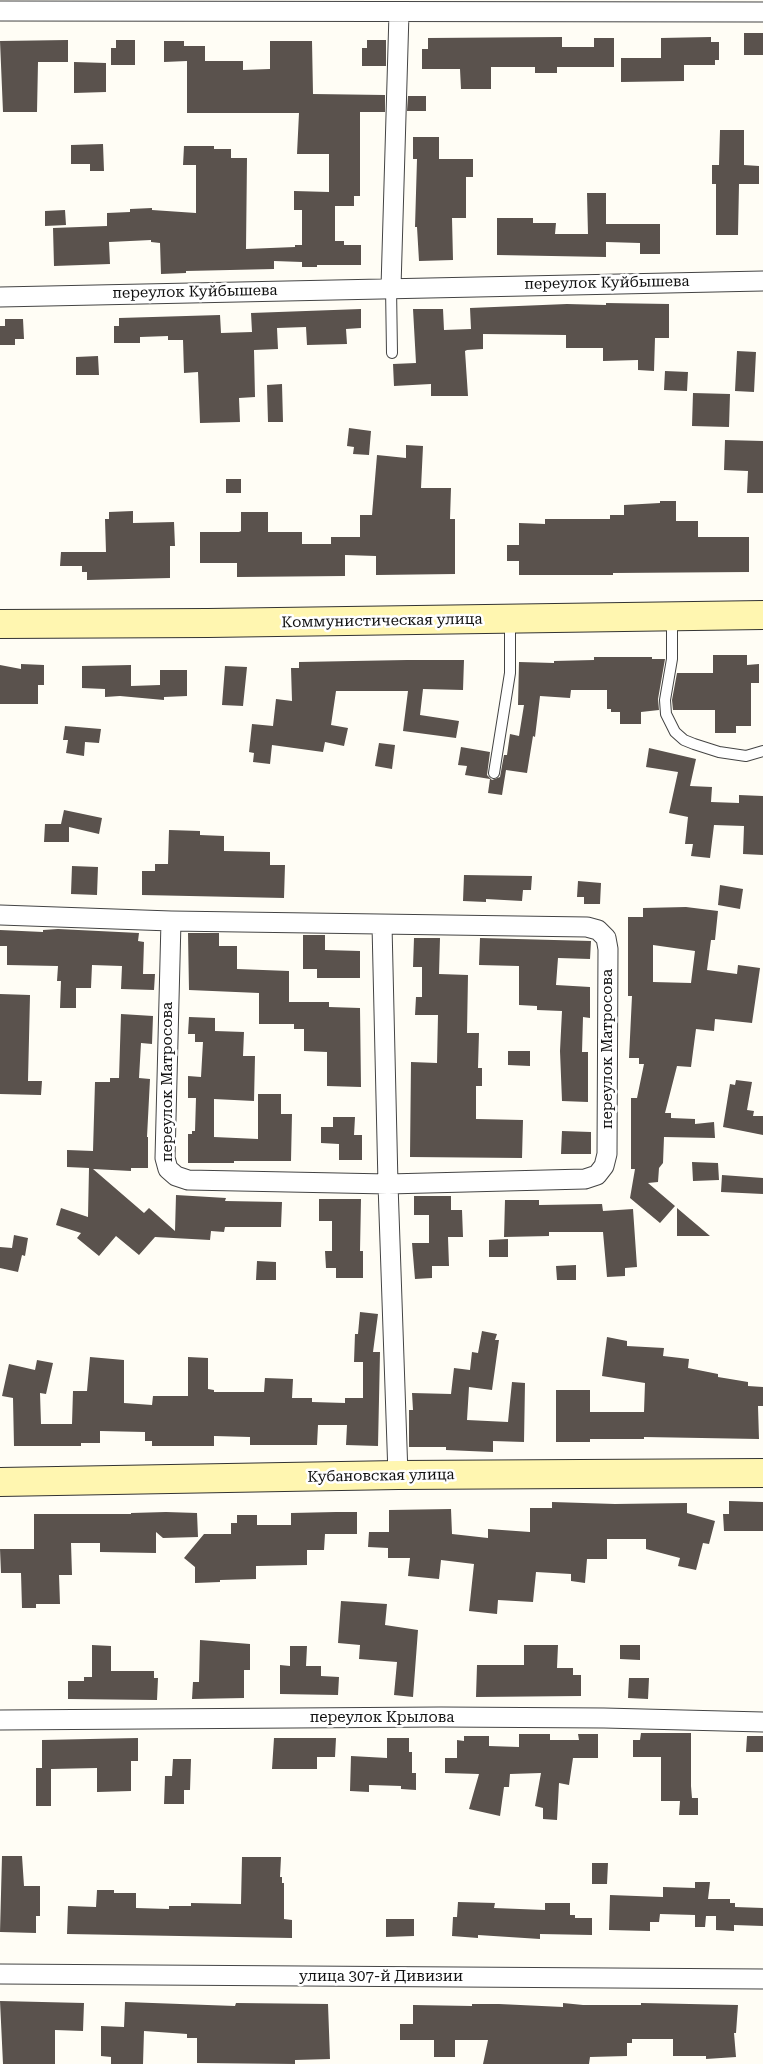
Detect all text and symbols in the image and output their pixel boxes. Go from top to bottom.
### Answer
street label: переулок Куйбышева [524,273,690,293]
street label: переулок Куйбышева [112,282,278,302]
street label: Коммунистическая улица [281,610,483,632]
street label: переулок Матросова [599,969,617,1129]
street label: переулок Матросова [159,1002,177,1162]
street label: Кубановская улица [307,1466,455,1486]
street label: переулок Крылова [310,1709,454,1727]
street label: улица 307-й Дивизии [299,1968,463,1986]

